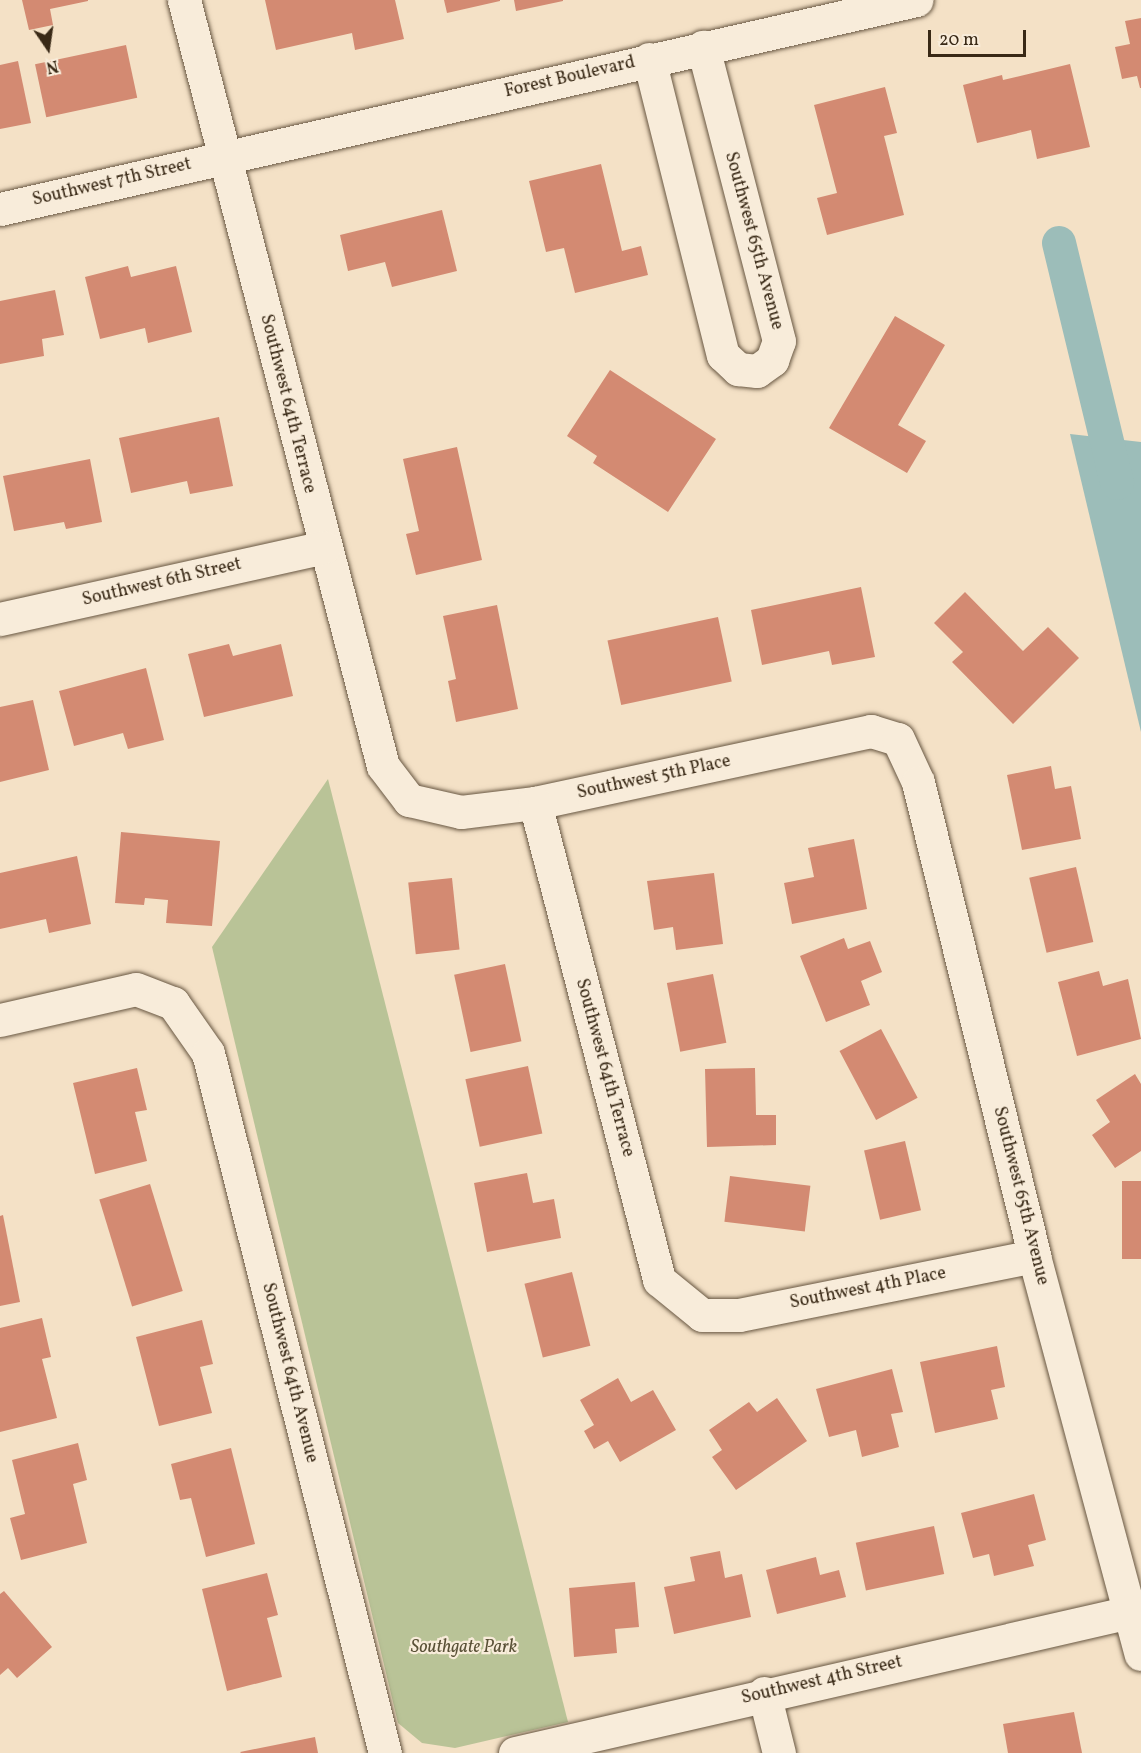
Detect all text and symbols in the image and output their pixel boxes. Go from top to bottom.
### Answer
north arrow [18,18,78,78]
scale bar [931,18,1028,56]
text: 20 m [939,28,979,53]
street label: Forest Boulevard [503,52,637,104]
text: N [44,54,60,78]
street label: Southwest 65th Avenue [719,150,787,332]
street label: Southwest 7th Street [30,154,194,212]
street label: Southwest 64th Terrace [254,312,320,496]
street label: Southwest 6th Street [80,554,244,612]
street label: Southwest 5th Place [575,751,733,805]
street label: Southwest 64th Terrace [570,976,638,1160]
street label: Southwest 65th Avenue [987,1105,1053,1287]
street label: Southwest 4th Place [788,1263,948,1315]
street label: Southwest 64th Avenue [256,1281,322,1465]
park label: Southgate Park [411,1637,517,1659]
street label: Southwest 4th Street [739,1652,905,1710]

